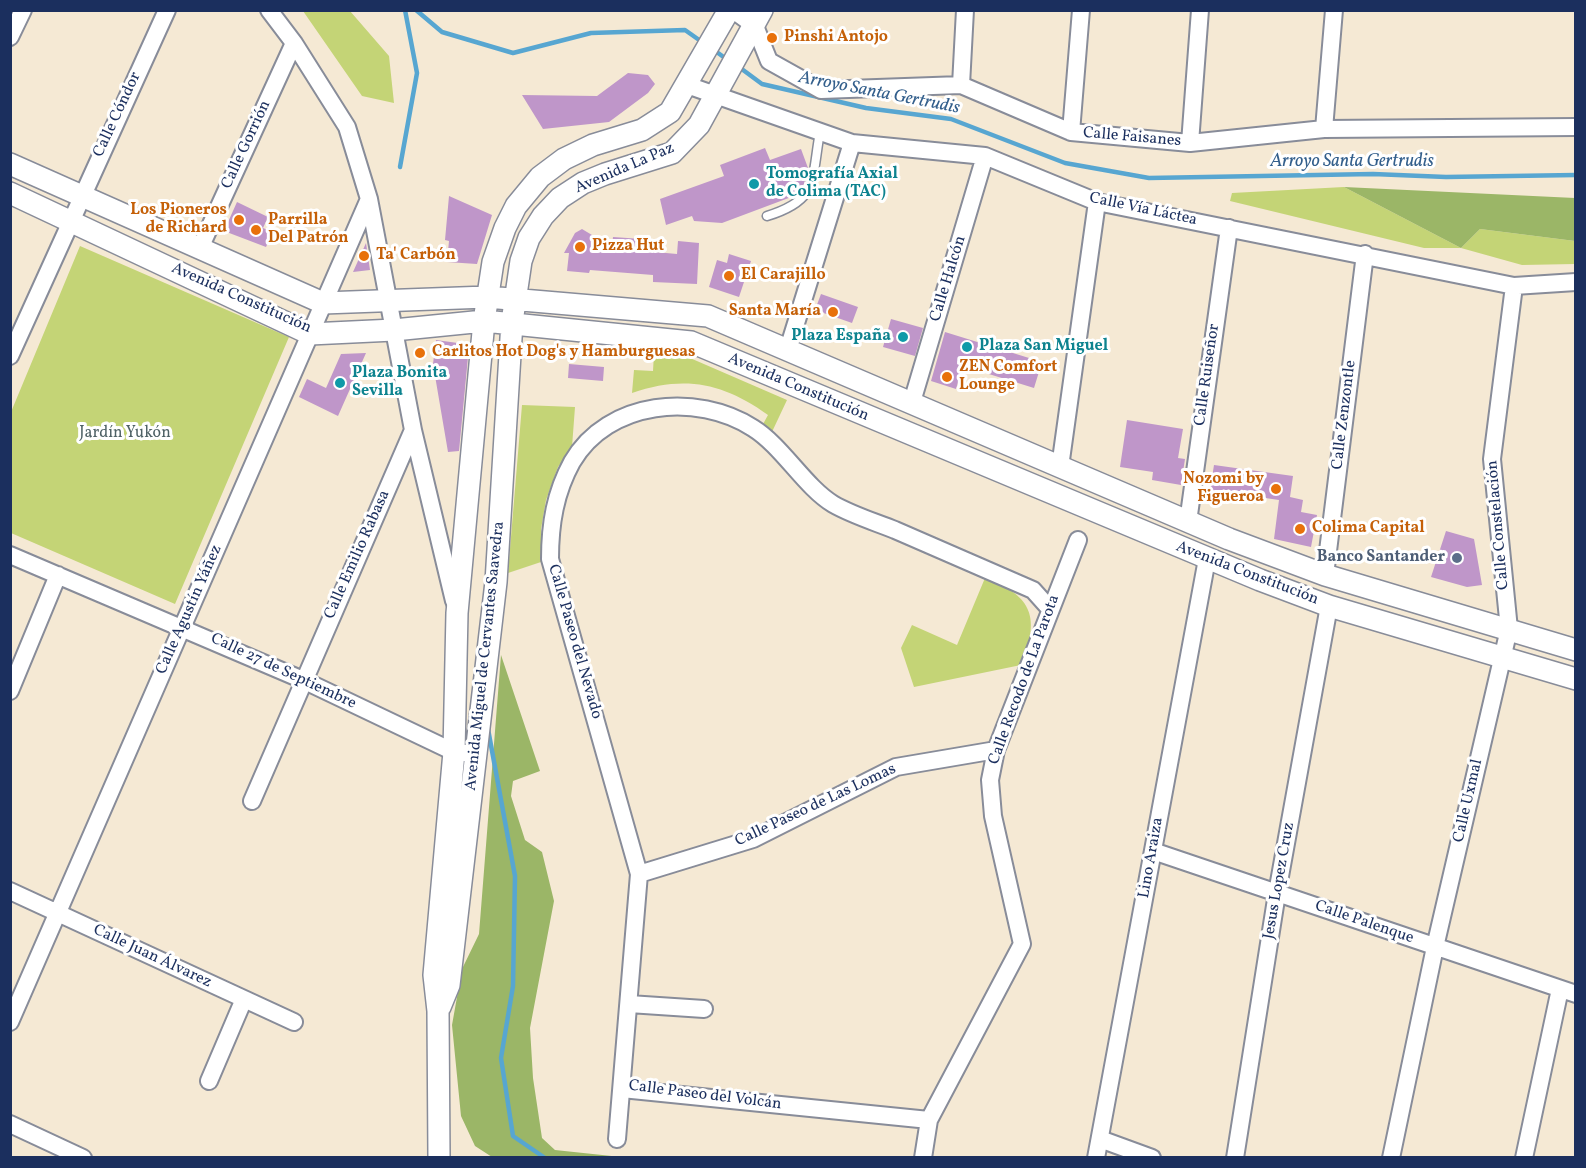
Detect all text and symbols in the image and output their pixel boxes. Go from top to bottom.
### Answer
place label: Pinshi Antojo [784,28,888,48]
marker: Pinshi Antojo [765,31,779,45]
water label: Arroyo Santa Gertrudis [797,68,961,120]
street label: Calle Cóndor [90,69,146,161]
street label: Calle Gorrión [218,98,276,192]
street label: Calle Faisanes [1082,124,1182,152]
street label: Avenida La Paz [572,139,678,199]
water label: Arroyo Santa Gertrudis [1270,152,1434,174]
place label: Tomografía Axial de Colima (TAC) [766,165,898,203]
marker: Tomografía Axial de Colima (TAC) [747,177,761,191]
street label: Calle Vía Láctea [1087,189,1199,231]
place label: Los Pioneros de Richard [130,201,227,239]
place label: Parrilla Del Patrón [268,211,349,249]
marker: Los Pioneros de Richard [232,213,246,227]
marker: Parrilla Del Patrón [249,223,263,237]
street label: Calle Halcón [927,234,971,324]
place label: Pizza Hut [592,237,664,257]
marker: Pizza Hut [573,240,587,254]
place label: Ta' Carbón [376,246,456,266]
marker: Ta' Carbón [357,249,371,263]
street label: Avenida Constitución [168,259,314,339]
place label: El Carajillo [741,266,826,286]
marker: El Carajillo [722,269,736,283]
place label: Santa María [729,302,821,322]
marker: Santa María [826,305,840,319]
street label: Calle Ruiseñor [1191,323,1225,427]
place label: Plaza España [791,327,891,347]
marker: Plaza España [896,330,910,344]
place label: Plaza San Miguel [979,337,1108,357]
marker: Plaza San Miguel [960,340,974,354]
place label: Carlitos Hot Dog's y Hamburguesas [432,343,695,363]
marker: Carlitos Hot Dog's y Hamburguesas [413,346,427,360]
street label: Avenida Constitución [725,350,871,426]
place label: ZEN Comfort Lounge [959,358,1057,396]
street label: Calle Zenzontle [1329,359,1361,471]
place label: Plaza Bonita Sevilla [352,364,447,402]
marker: ZEN Comfort Lounge [940,370,954,384]
marker: Plaza Bonita Sevilla [333,376,347,390]
park label: Jardín Yukón [79,424,171,444]
street label: Calle Constelación [1484,459,1514,591]
place label: Nozomi by Figueroa [1183,470,1264,508]
marker: Nozomi by Figueroa [1269,482,1283,496]
street label: Calle Emilio Rabasa [321,488,395,622]
place label: Colima Capital [1312,519,1425,539]
street label: Avenida Miguel de Cervantes Saavedra [462,520,510,792]
marker: Colima Capital [1293,522,1307,536]
street label: Avenida Constitución [1173,538,1321,610]
street label: Calle Agustín Yáñez [153,542,227,678]
place label: Banco Santander [1317,548,1445,568]
marker: Banco Santander [1450,551,1464,565]
street label: Calle Paseo del Nevado [543,562,605,722]
street label: Calle Recodo de La Parota [985,592,1065,768]
street label: Calle 27 de Septiembre [207,630,359,714]
street label: Calle Uxmal [1450,758,1488,844]
street label: Calle Paseo de Las Lomas [732,760,900,852]
street label: Lino Araiza [1135,816,1169,900]
street label: Jesus Lopez Cruz [1260,821,1300,941]
street label: Calle Palenque [1312,897,1416,949]
street label: Calle Juan Álvarez [90,921,214,993]
street label: Calle Paseo del Volcán [627,1077,783,1115]

